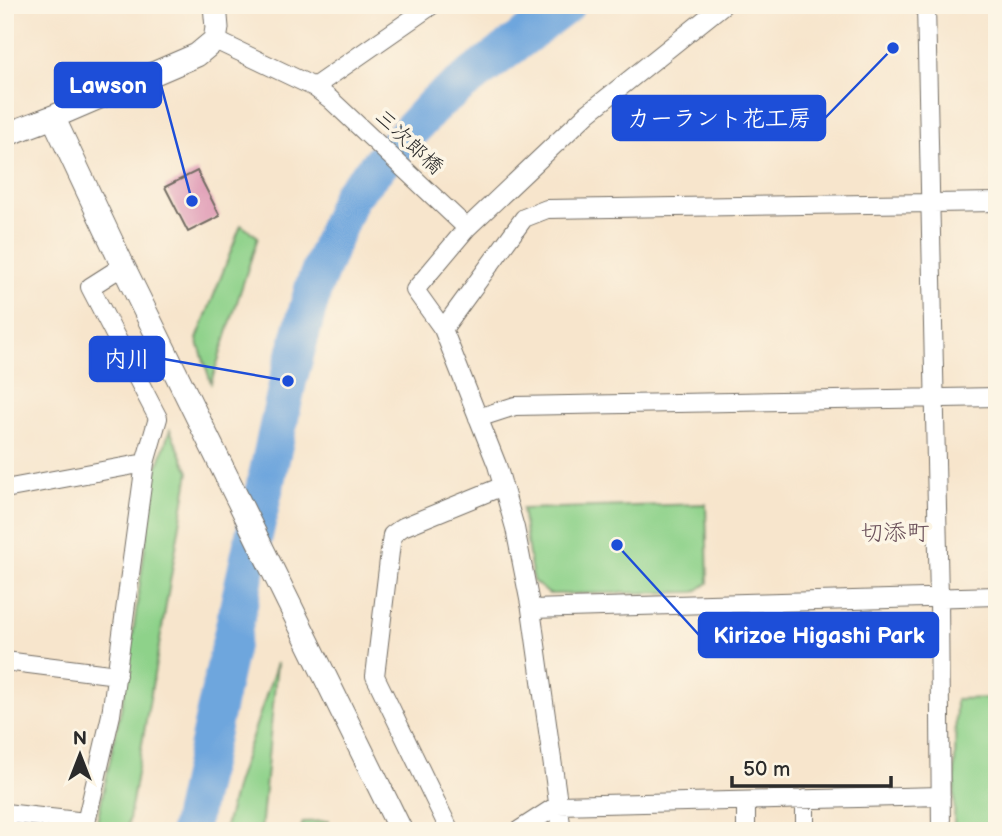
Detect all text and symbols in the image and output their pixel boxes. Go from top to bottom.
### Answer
callout: Lawson [55,63,161,107]
text: Lawson [69,72,147,100]
callout: カーラント花工房 [613,96,825,140]
street label: 三次郎橋 [370,104,448,180]
text: カーラント花工房 [627,105,811,133]
callout: 内川 [90,337,164,381]
text: 内川 [104,346,150,374]
district label: 切添町 [861,519,930,547]
callout: Kirizoe Higashi Park [699,613,938,657]
text: Kirizoe Higashi Park [713,622,925,650]
north arrow [46,720,116,790]
text: N [73,728,87,751]
scale bar [732,745,892,789]
text: 50 m [743,757,790,782]

